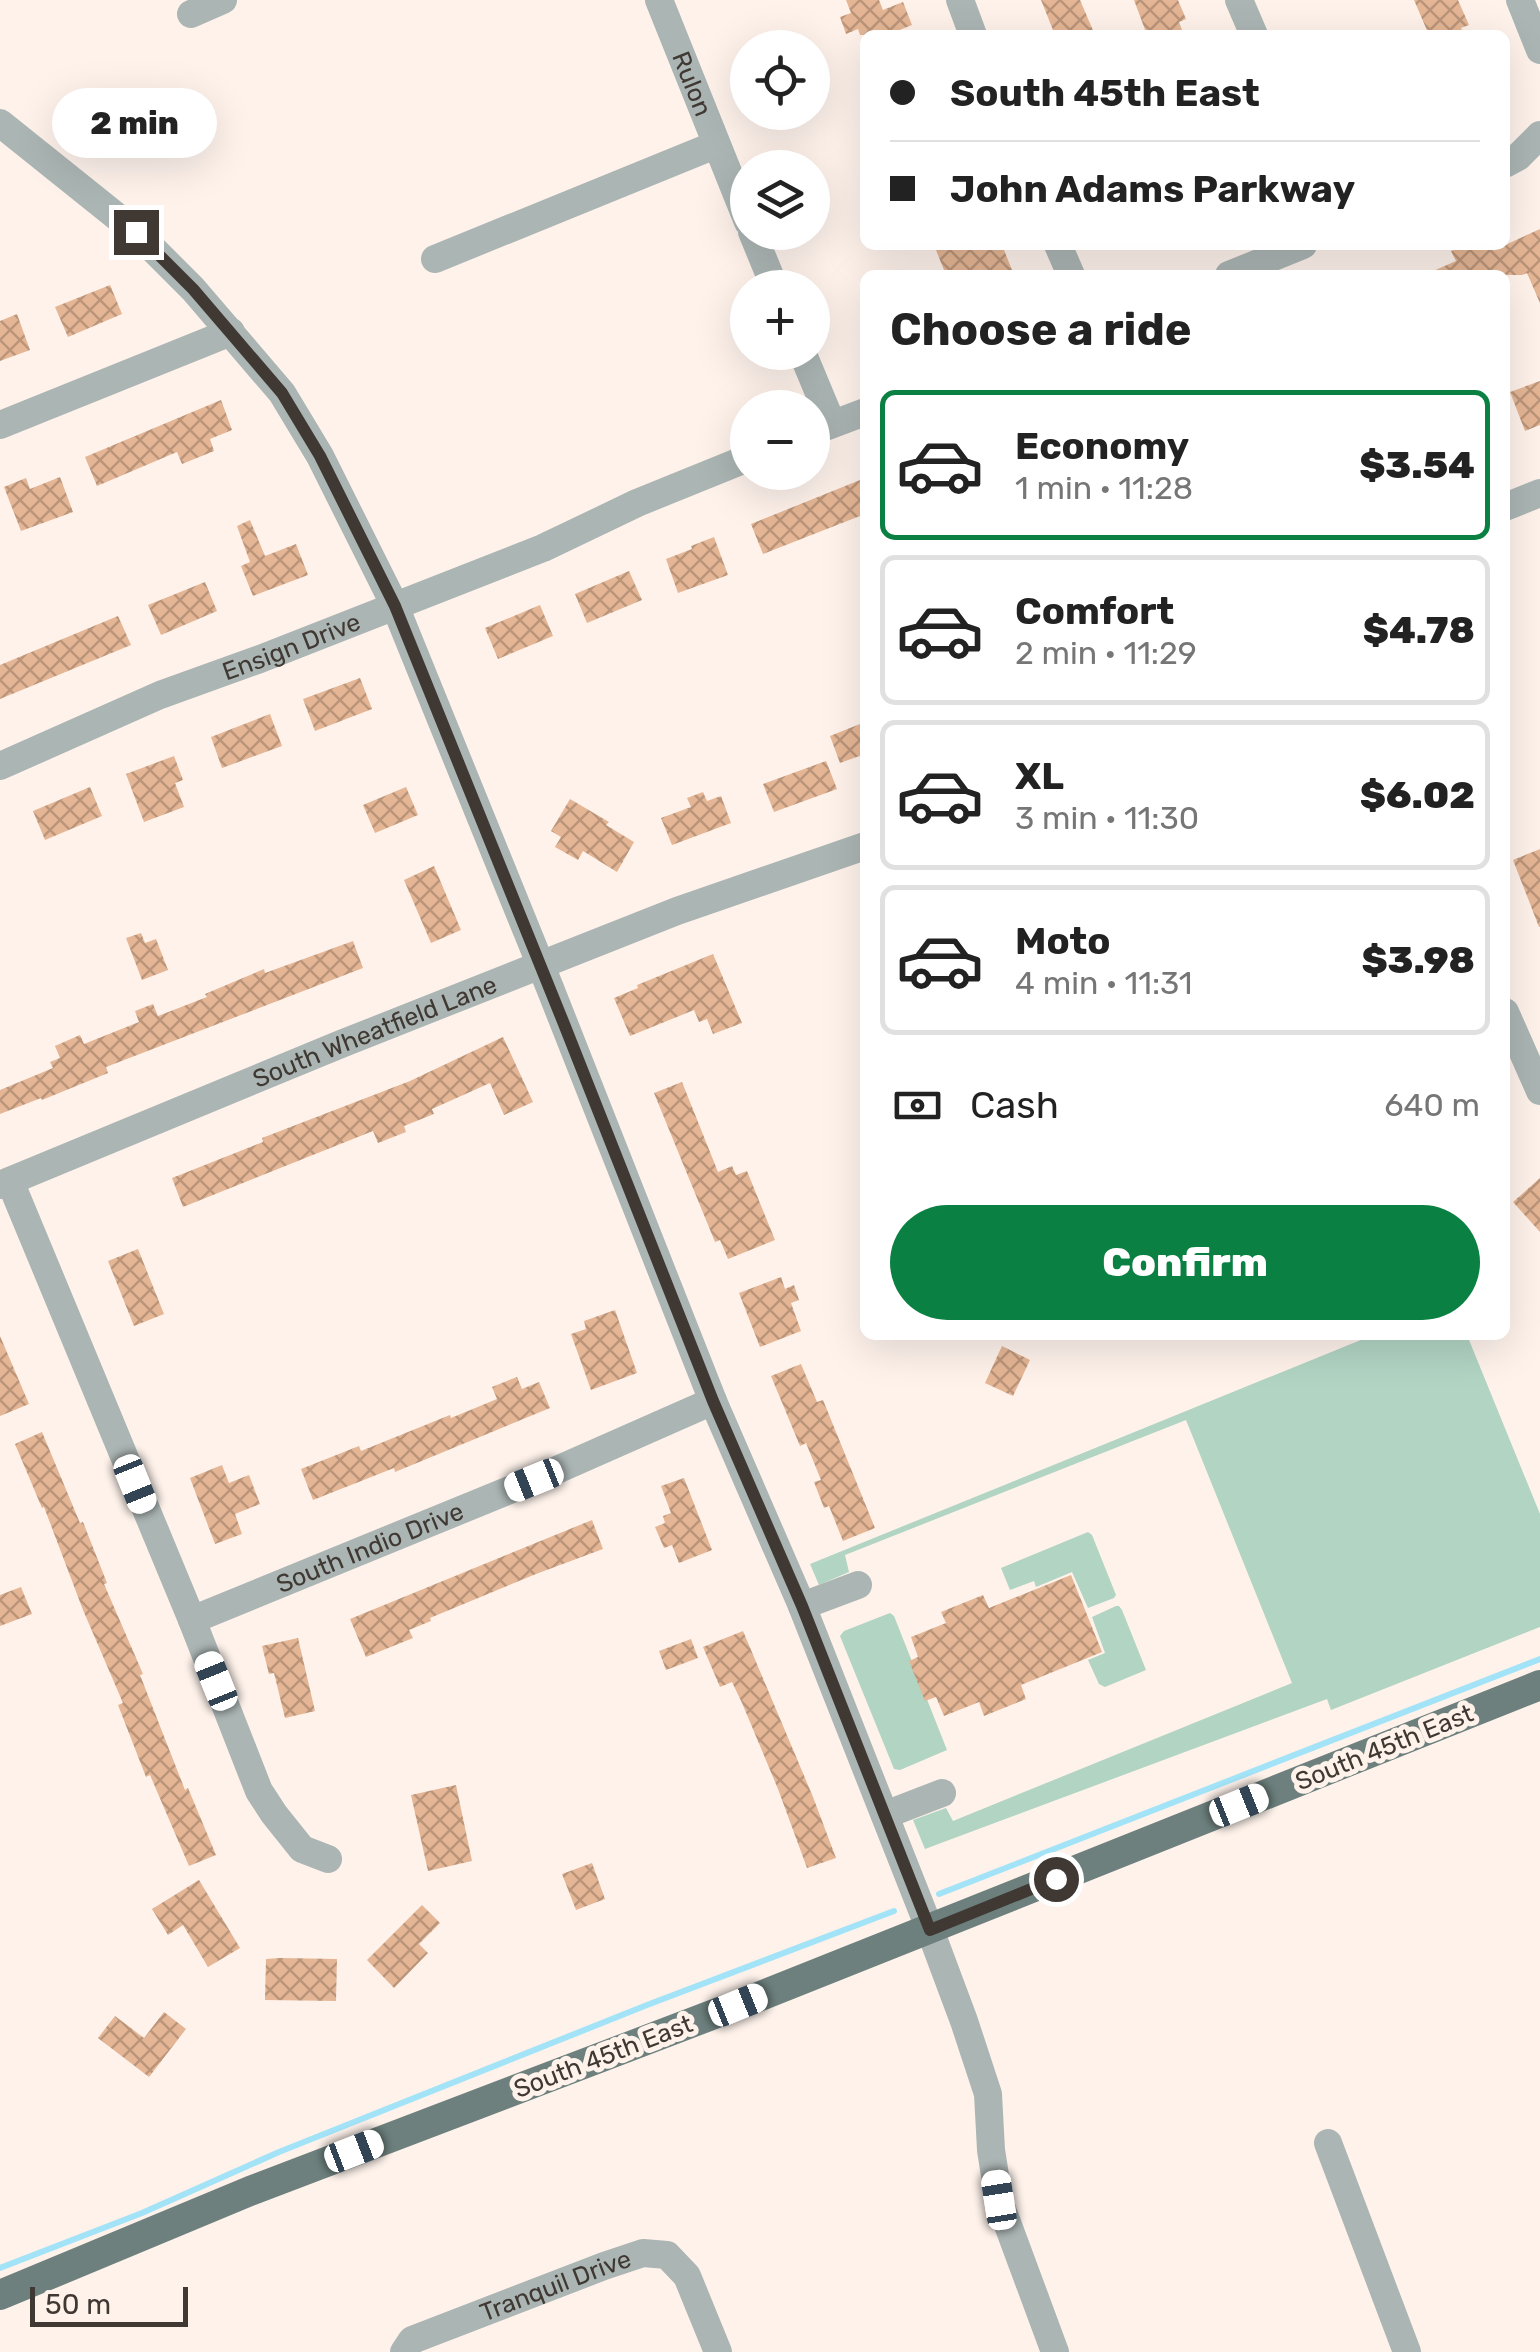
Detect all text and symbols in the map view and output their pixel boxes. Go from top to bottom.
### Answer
map controls [730,30,830,490]
button: locate [730,30,830,130]
street label: Rulon [666,47,718,120]
text: South 45th East [950,70,1260,116]
callout: 2 min [54,87,218,157]
text: 2 min [90,104,179,142]
button: layers [730,150,830,250]
text: John Adams Parkway [950,166,1355,212]
route end [114,210,159,255]
button: + [730,270,830,370]
text: Choose a ride [890,303,1192,356]
button: − [730,390,830,490]
icon: car [895,420,985,510]
text: Economy [1015,423,1189,469]
text: $3.54 [1359,442,1475,488]
text: 1 min · 11:28 [1015,469,1193,507]
icon: car [895,585,985,675]
text: Comfort [1015,588,1174,634]
street label: Ensign Drive [218,607,365,686]
text: $4.78 [1363,607,1475,653]
text: 2 min · 11:29 [1015,634,1197,672]
icon: car [895,750,985,840]
text: XL [1015,753,1064,799]
text: $6.02 [1360,772,1475,818]
text: 3 min · 11:30 [1015,799,1199,837]
icon: car [895,915,985,1005]
text: Moto [1015,918,1111,964]
text: $3.98 [1361,937,1475,983]
text: 4 min · 11:31 [1015,964,1192,1002]
street label: South Wheatfield Lane [249,970,501,1094]
icon: cash [890,1078,945,1133]
text: Cash [970,1082,1059,1128]
text: 640 m [1384,1086,1480,1124]
button: Confirm [890,1205,1480,1320]
car [110,1451,160,1517]
car [501,1455,567,1505]
street label: South Indio Drive [272,1496,468,1599]
car [191,1648,241,1714]
street label: South 45th East [1291,1699,1477,1796]
car [1206,1780,1272,1830]
route start [1034,1857,1079,1902]
car [705,1980,771,2030]
street label: South 45th East [510,2009,697,2104]
car [321,2126,387,2176]
car [979,2168,1019,2232]
street label: Tranquil Drive [476,2244,635,2327]
scale bar [30,2282,188,2326]
text: 50 m [45,2288,111,2321]

